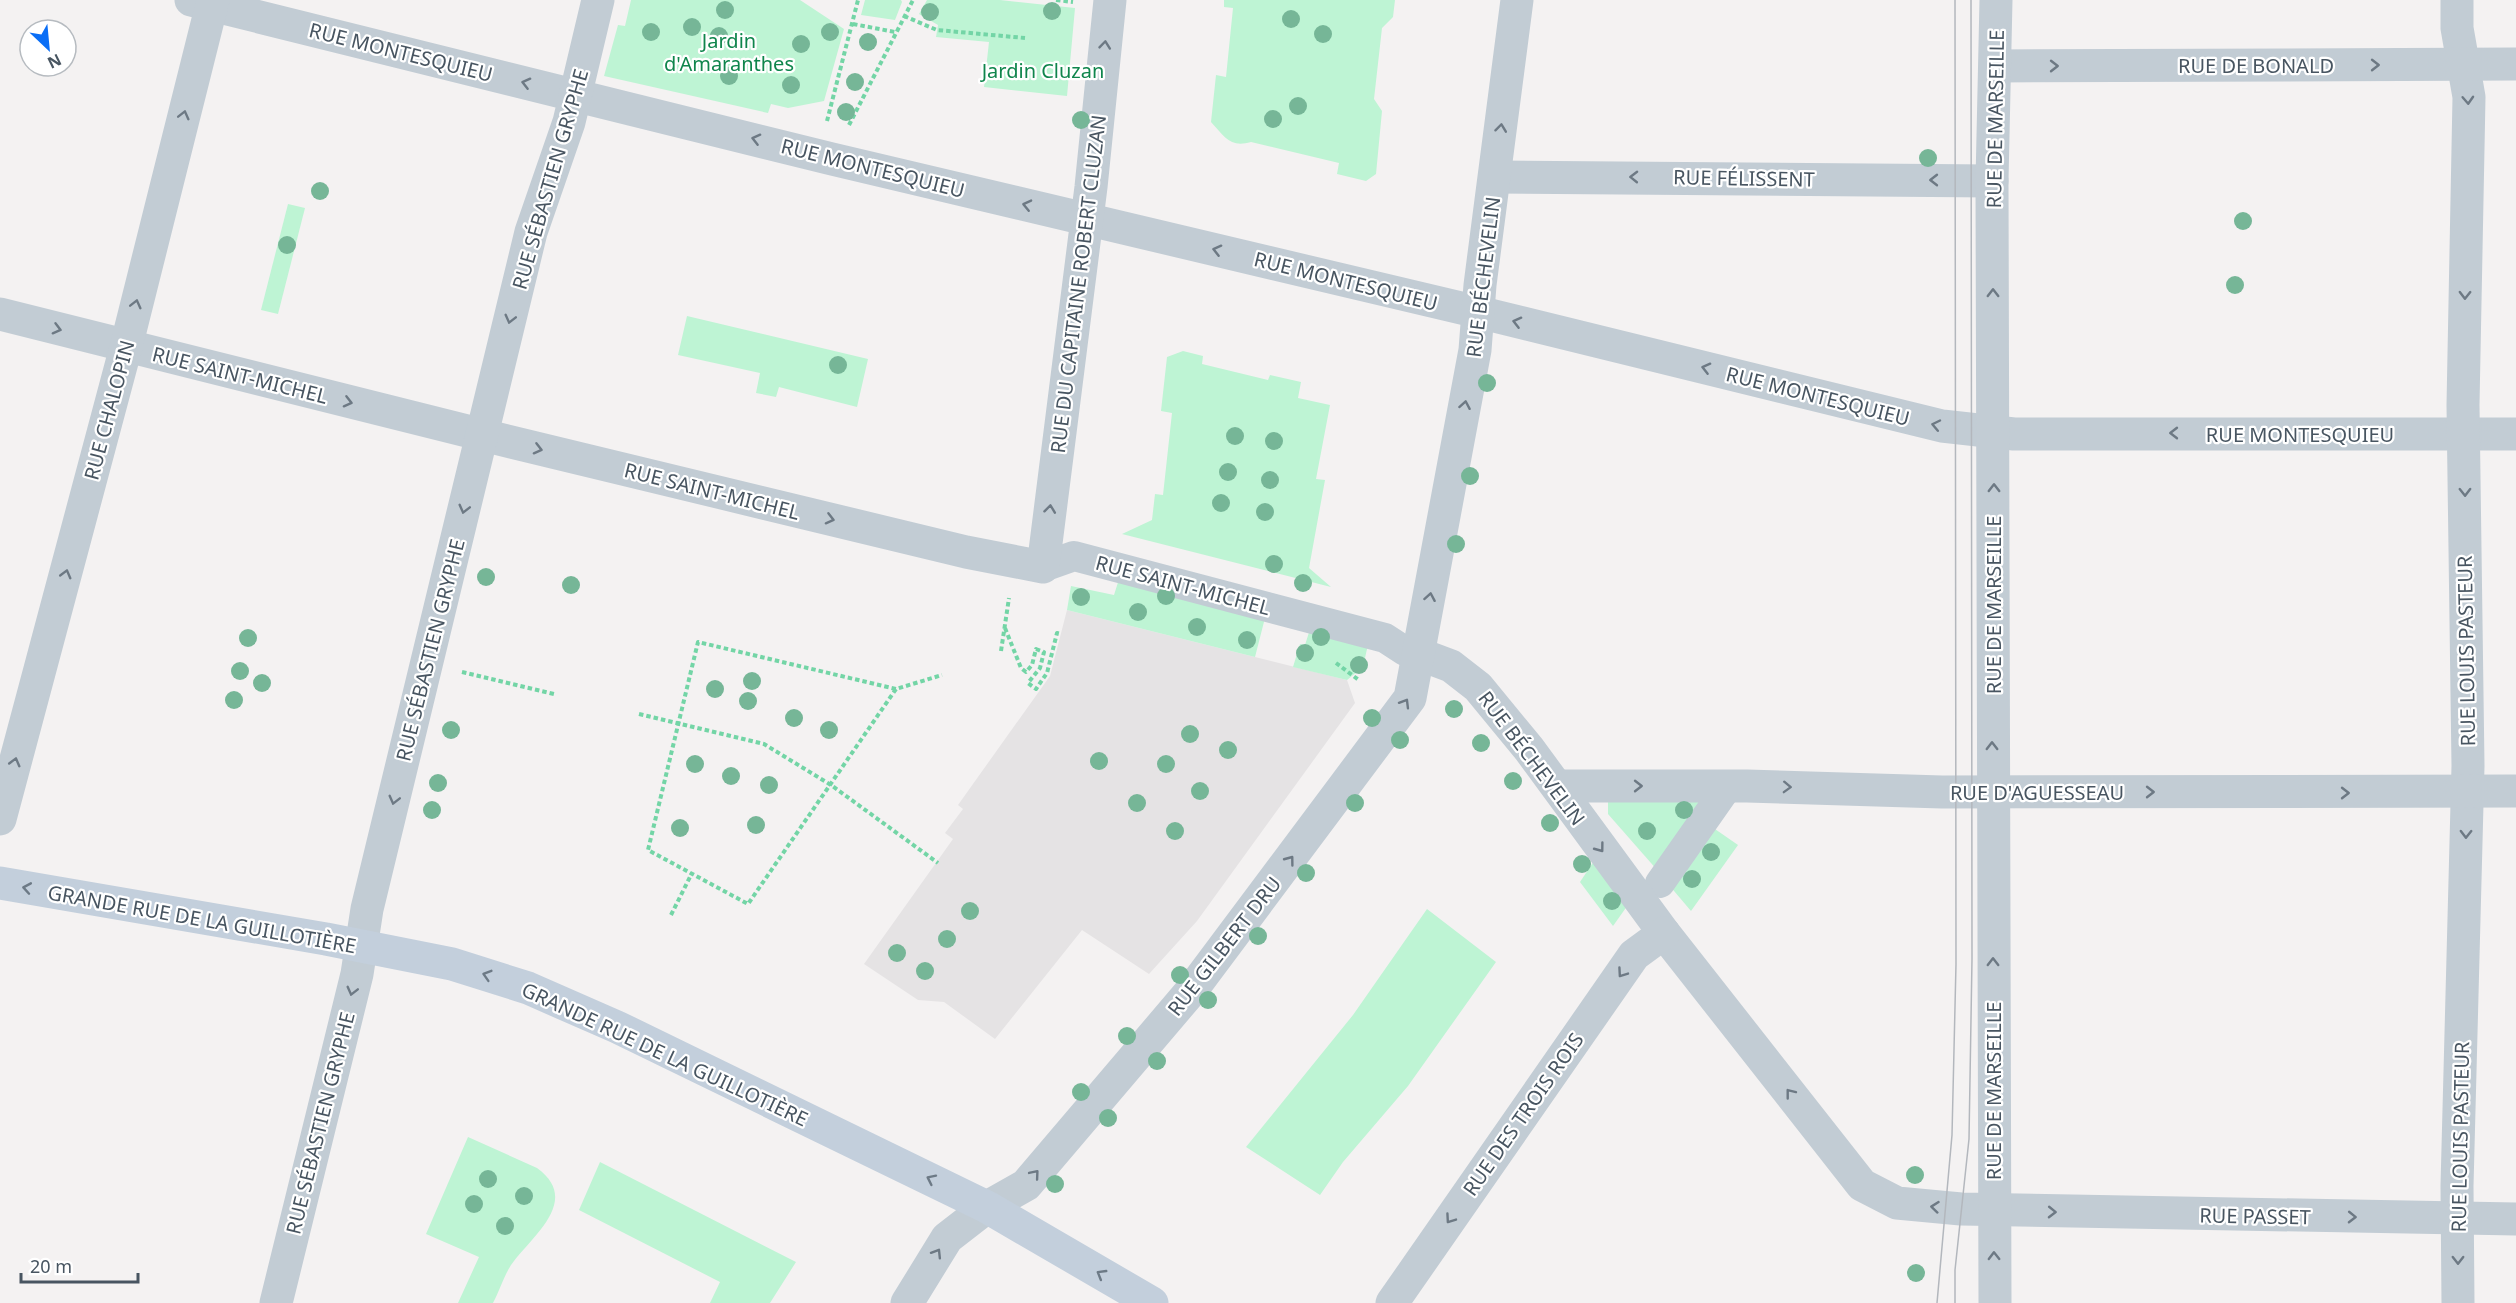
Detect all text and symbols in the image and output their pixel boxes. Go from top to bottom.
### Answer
street label: RUE MONTESQUIEU [306,16,496,88]
north arrow [18,18,78,78]
park label: Jardin d'Amaranthes [664,27,794,77]
street label: RUE DE MARSEILLE [1980,29,2010,209]
one-way arrow [1098,40,1111,49]
text: N [44,49,65,74]
street label: RUE DE BONALD [2178,52,2334,79]
park label: Jardin Cluzan [980,57,1104,84]
one-way arrow [2371,59,2380,71]
one-way arrow [2050,60,2059,72]
street label: RUE SÉBASTIEN GRYPHE [506,66,594,292]
one-way arrow [521,77,531,90]
one-way arrow [2461,95,2474,104]
one-way arrow [176,110,189,120]
street label: RUE DU CAPITAINE ROBERT CLUZAN [1044,113,1112,455]
one-way arrow [1494,124,1507,133]
street label: RUE MONTESQUIEU [778,132,968,204]
one-way arrow [751,134,761,147]
street label: RUE FÉLISSENT [1673,163,1815,193]
one-way arrow [1629,171,1638,184]
one-way arrow [1929,174,1938,186]
street label: RUE BÉCHEVELIN [1460,195,1506,359]
one-way arrow [1022,199,1032,212]
one-way arrow [1212,244,1222,257]
street label: RUE MONTESQUIEU [1251,245,1441,317]
one-way arrow [1987,289,1999,298]
one-way arrow [2459,290,2471,299]
one-way arrow [129,299,142,309]
one-way arrow [504,314,517,324]
one-way arrow [1512,316,1522,329]
one-way arrow [51,322,61,334]
street label: RUE CHALOPIN [77,337,141,483]
street label: RUE SAINT-MICHEL [149,340,331,410]
street label: RUE MONTESQUIEU [1723,360,1913,432]
one-way arrow [1701,363,1711,376]
one-way arrow [342,394,352,407]
one-way arrow [1458,400,1471,410]
one-way arrow [1932,419,1942,432]
street label: RUE MONTESQUIEU [2206,421,2394,448]
one-way arrow [2170,427,2179,439]
one-way arrow [533,442,543,455]
street label: RUE SAINT-MICHEL [621,456,803,526]
one-way arrow [1988,484,2000,493]
one-way arrow [2458,488,2471,497]
one-way arrow [458,503,471,513]
one-way arrow [1044,505,1056,514]
one-way arrow [825,512,835,525]
street label: RUE DE MARSEILLE [1980,516,2007,694]
street label: RUE SÉBASTIEN GRYPHE [389,536,471,764]
street label: RUE SAINT-MICHEL [1093,549,1273,621]
street label: RUE LOUIS PASTEUR [2451,555,2481,747]
one-way arrow [58,569,71,579]
one-way arrow [1423,592,1435,601]
street label: RUE BÉCHEVELIN [1473,685,1591,831]
one-way arrow [1398,699,1410,709]
one-way arrow [1986,742,1998,751]
one-way arrow [8,757,20,768]
street label: RUE D'AGUESSEAU [1950,779,2124,806]
one-way arrow [1633,780,1642,792]
one-way arrow [1782,781,1791,794]
one-way arrow [2145,786,2154,798]
one-way arrow [2340,787,2349,799]
one-way arrow [388,795,401,805]
one-way arrow [2460,830,2473,839]
one-way arrow [1592,841,1603,852]
one-way arrow [1283,855,1294,866]
street label: RUE GILBERT DRU [1161,871,1287,1021]
street label: GRANDE RUE DE LA GUILLOTIÈRE [46,879,358,959]
one-way arrow [23,882,32,894]
one-way arrow [1987,958,1999,967]
one-way arrow [1618,966,1629,977]
one-way arrow [482,970,493,983]
street label: GRANDE RUE DE LA GUILLOTIÈRE [518,976,812,1132]
one-way arrow [347,986,360,996]
street label: RUE DE MARSEILLE [1980,1002,2007,1180]
street label: RUE SÉBASTIEN GRYPHE [279,1009,361,1237]
street label: RUE DES TROIS ROIS [1457,1027,1589,1201]
street label: RUE LOUIS PASTEUR [2445,1041,2475,1233]
one-way arrow [1786,1088,1797,1099]
one-way arrow [1028,1170,1039,1181]
one-way arrow [926,1175,937,1187]
one-way arrow [1931,1201,1940,1214]
street label: RUE PASSET [2199,1202,2311,1230]
one-way arrow [2047,1206,2056,1218]
one-way arrow [2347,1211,2356,1223]
one-way arrow [1446,1212,1457,1223]
scale bar [21,1246,138,1284]
one-way arrow [930,1249,942,1259]
one-way arrow [1988,1252,2001,1261]
text: 20 m [30,1254,72,1278]
one-way arrow [2452,1256,2464,1265]
one-way arrow [1097,1270,1107,1282]

